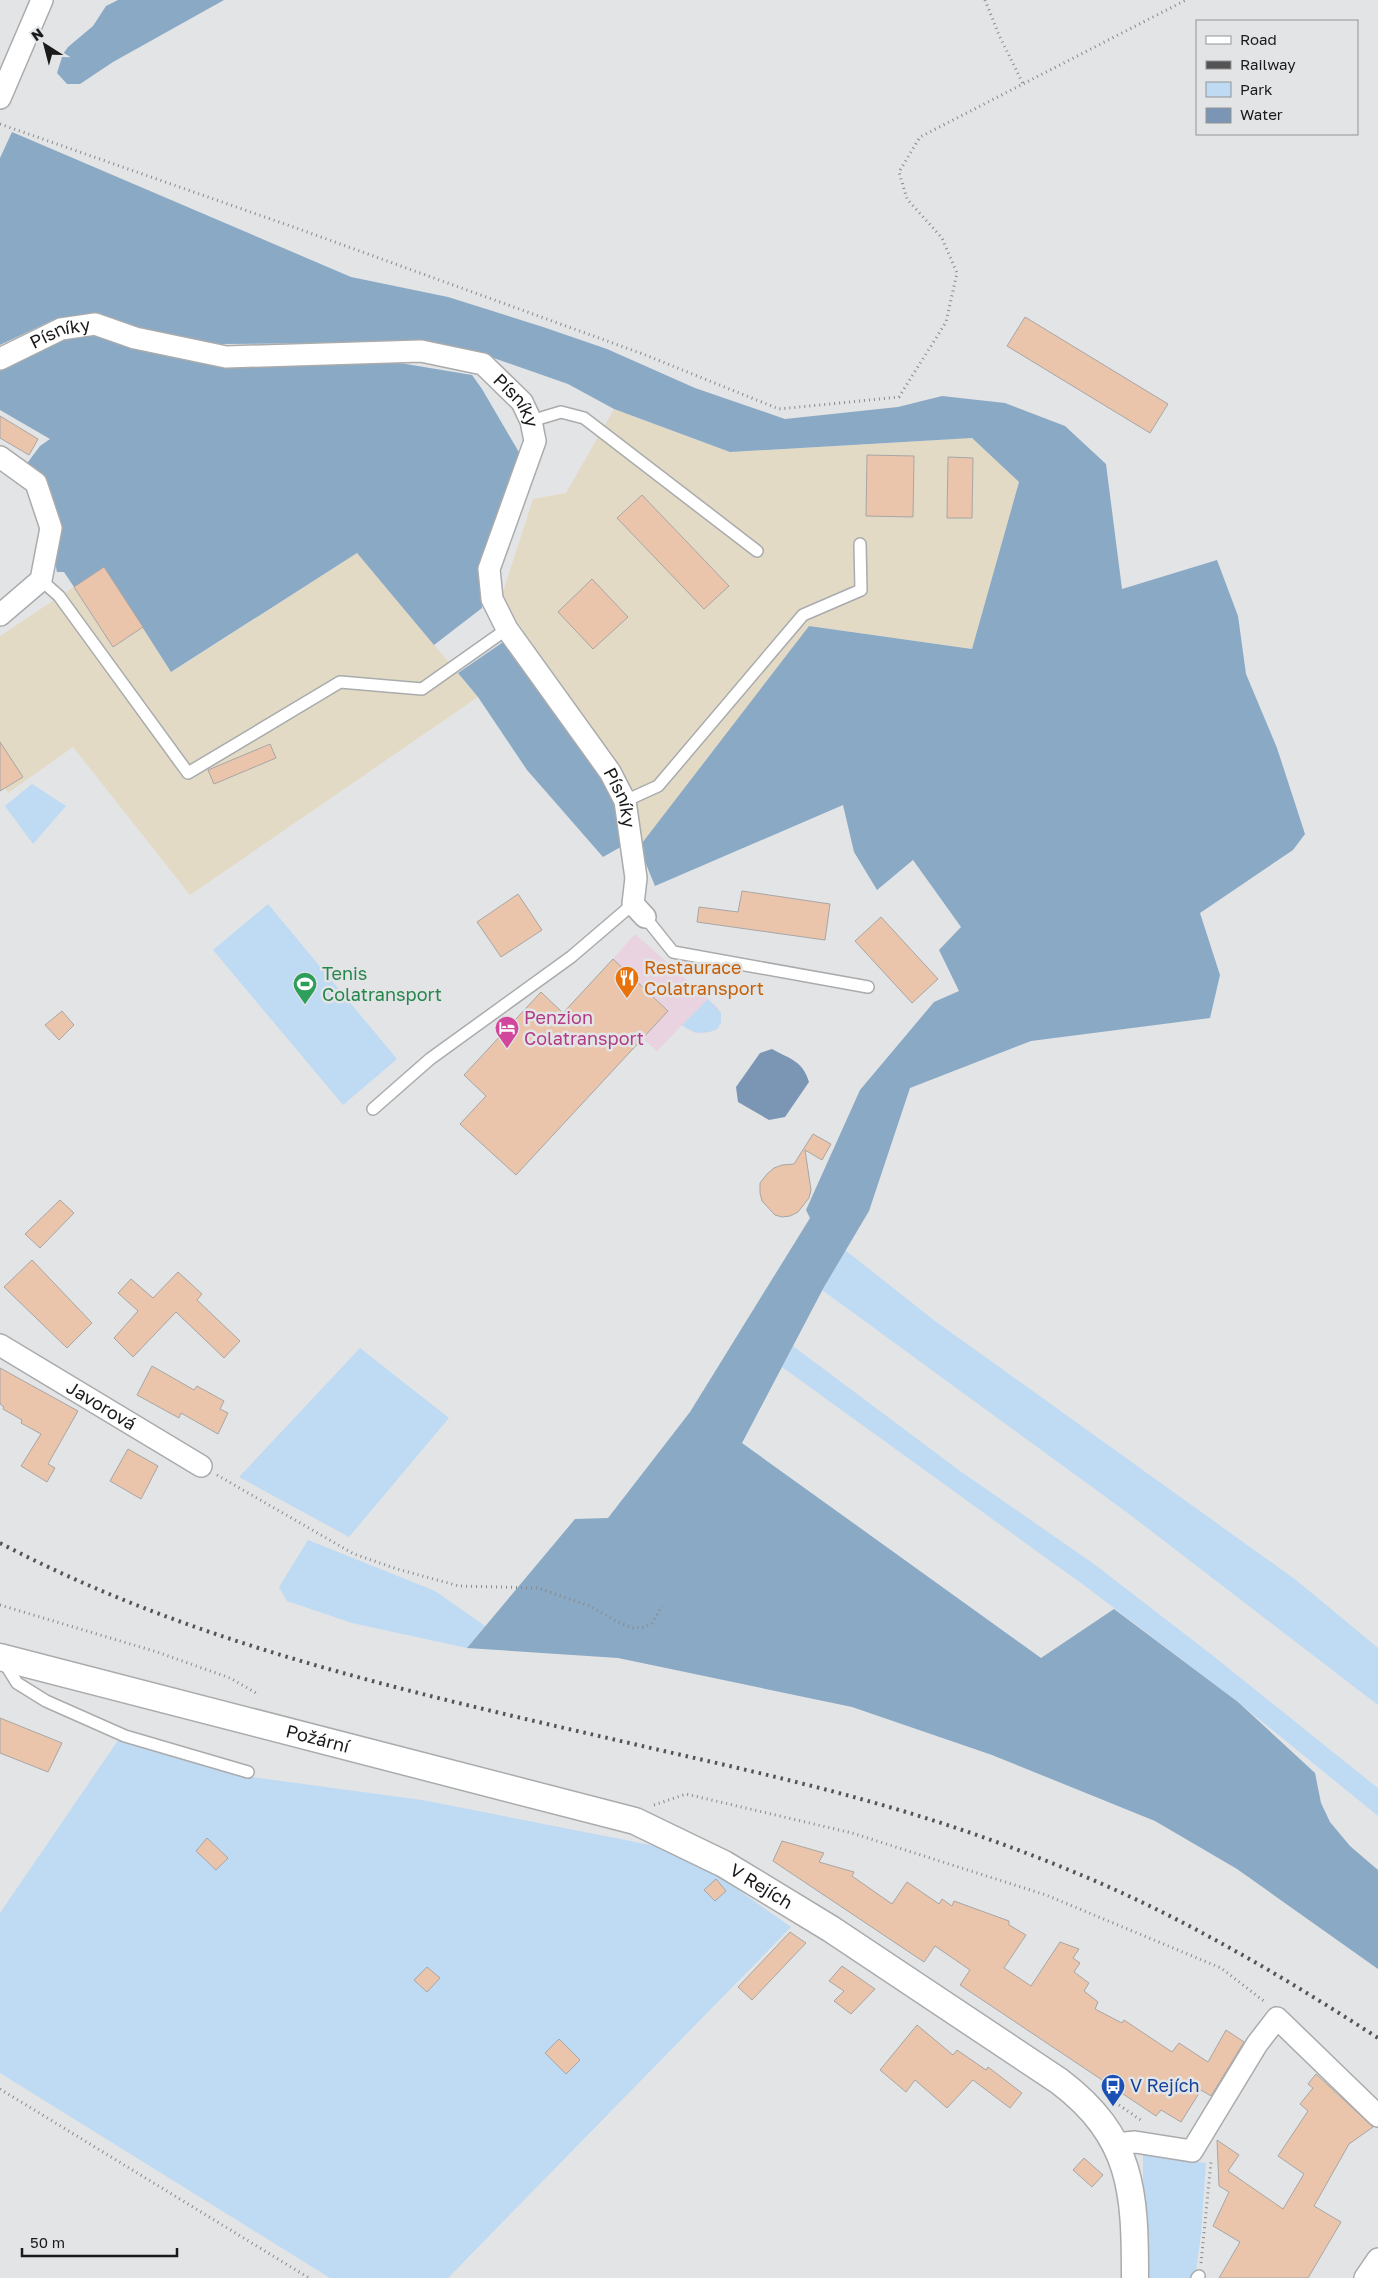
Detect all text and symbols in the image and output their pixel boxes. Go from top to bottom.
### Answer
north arrow [20,20,70,70]
legend [1196,20,1358,135]
text: N [28,24,46,44]
text: Road [1240,30,1277,48]
text: Railway [1240,55,1296,73]
text: Park [1240,80,1273,98]
text: Water [1240,105,1283,123]
street label: Písníky [26,313,92,353]
street label: Písníky [489,368,544,429]
street label: Písníky [600,763,641,829]
place label: Restaurace Colatransport [644,956,764,999]
place label: Tenis Colatransport [322,962,442,1005]
restaurant icon: Restaurace Colatransport [614,965,640,999]
sports icon: Tenis Colatransport [292,971,318,1005]
place label: Penzion Colatransport [524,1006,644,1049]
hotel icon: Penzion Colatransport [494,1015,520,1049]
street label: Javorová [63,1376,140,1434]
street label: Požární [284,1719,353,1757]
street label: V Rejích [726,1858,797,1913]
bus stop icon: V Rejích [1100,2073,1126,2107]
place label: V Rejích [1130,2074,1200,2096]
scale bar [22,2226,178,2258]
text: 50 m [30,2233,65,2251]

